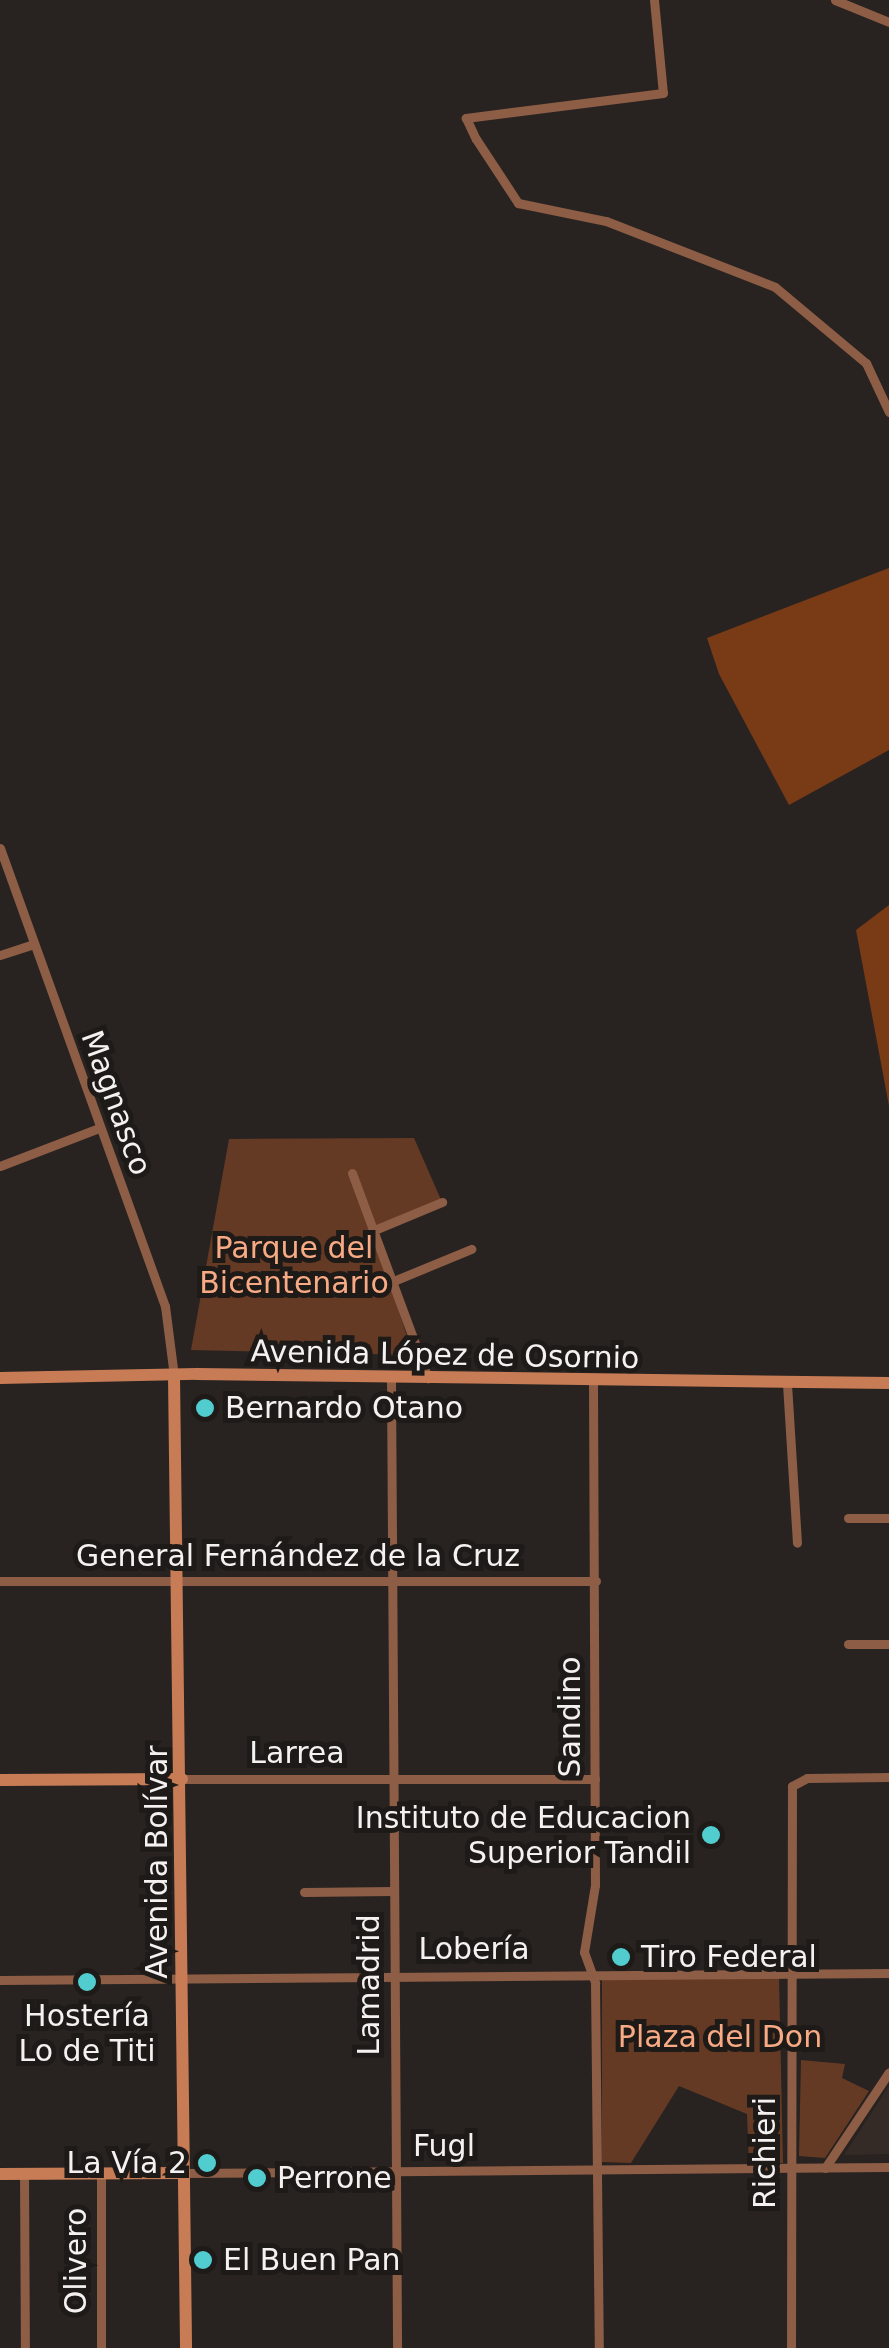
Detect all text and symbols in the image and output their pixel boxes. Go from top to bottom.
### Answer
street label: Magnasco [73,1026,159,1180]
park label: Parque del Bicentenario [199,1230,389,1300]
street label: Avenida López de Osornio [250,1334,640,1376]
place label: Bernardo Otano [225,1390,463,1426]
marker: Bernardo Otano [194,1397,216,1419]
street label: General Fernández de la Cruz [76,1538,520,1574]
street label: Sandino [552,1656,588,1778]
street label: Larrea [249,1735,345,1771]
street label: Avenida Bolívar [139,1745,175,1979]
place label: Instituto de Educacion Superior Tandil [356,1800,691,1870]
marker: Instituto de Educacion Superior Tandil [700,1824,722,1846]
street label: Lamadrid [351,1914,387,2056]
street label: Lobería [418,1931,530,1967]
place label: Tiro Federal [641,1939,817,1975]
marker: Tiro Federal [610,1946,632,1968]
marker: Hostería Lo de Titi [76,1971,98,1993]
place label: Hostería Lo de Titi [19,1998,155,2068]
park label: Plaza del Don [618,2019,822,2055]
street label: Richieri [747,2097,783,2209]
street label: Fugl [413,2128,475,2164]
place label: La Vía 2 [67,2145,187,2181]
marker: La Vía 2 [196,2152,218,2174]
place label: Perrone [277,2160,392,2196]
marker: Perrone [246,2167,268,2189]
street label: Olivero [58,2208,94,2314]
place label: El Buen Pan [223,2242,401,2278]
marker: El Buen Pan [192,2249,214,2271]

